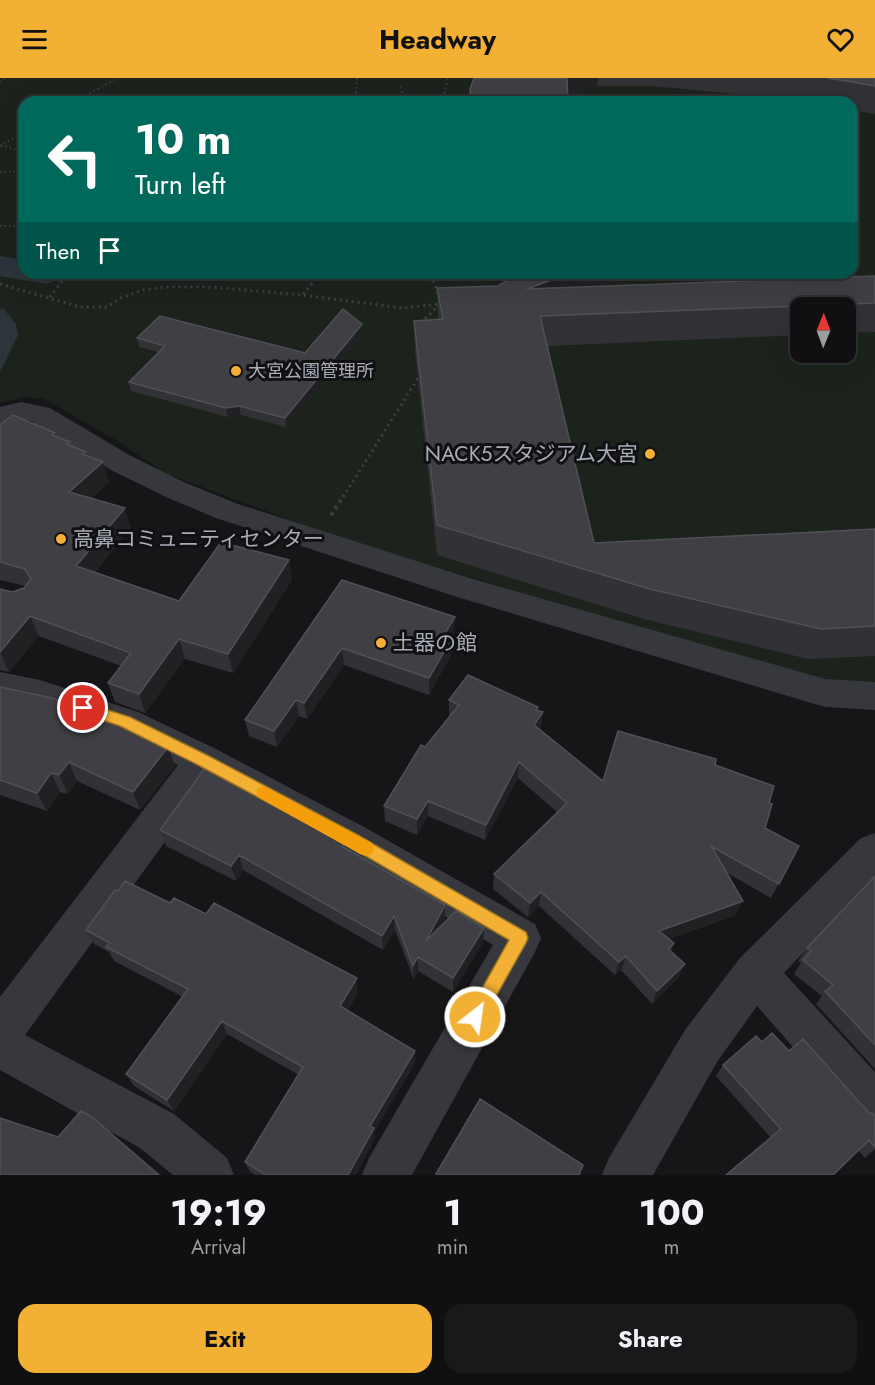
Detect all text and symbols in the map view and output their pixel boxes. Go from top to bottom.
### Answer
text: Headway [379,20,496,59]
icon: menu [18,23,51,56]
icon: heart [824,23,857,56]
text: 10 m [135,109,231,170]
icon: left [36,120,114,198]
text: Turn left [135,165,225,204]
icon: arrive [93,234,126,267]
text: Then [36,235,81,267]
north arrow [790,297,856,363]
map controls [790,297,856,363]
place label: 大宮公園管理所 [248,358,374,384]
marker: 大宮公園管理所 [229,364,243,378]
place label: NACK5スタジアム大宮 [425,439,638,469]
marker: NACK5スタジアム大宮 [643,447,657,461]
place label: 高鼻コミュニティセンター [73,524,324,554]
marker: 高鼻コミュニティセンター [54,532,68,546]
place label: 土器の館 [393,628,477,658]
marker: 土器の館 [374,636,388,650]
pin [57,682,108,733]
icon: arrive [66,691,99,724]
position arrow [443,985,507,1049]
text: 19:19 [170,1186,267,1238]
text: 1 [444,1186,462,1238]
text: 100 [639,1186,705,1238]
text: Arrival [191,1233,246,1262]
text: min [437,1233,468,1262]
text: m [664,1233,679,1262]
button: Exit [18,1304,432,1373]
button: Share [444,1304,857,1373]

